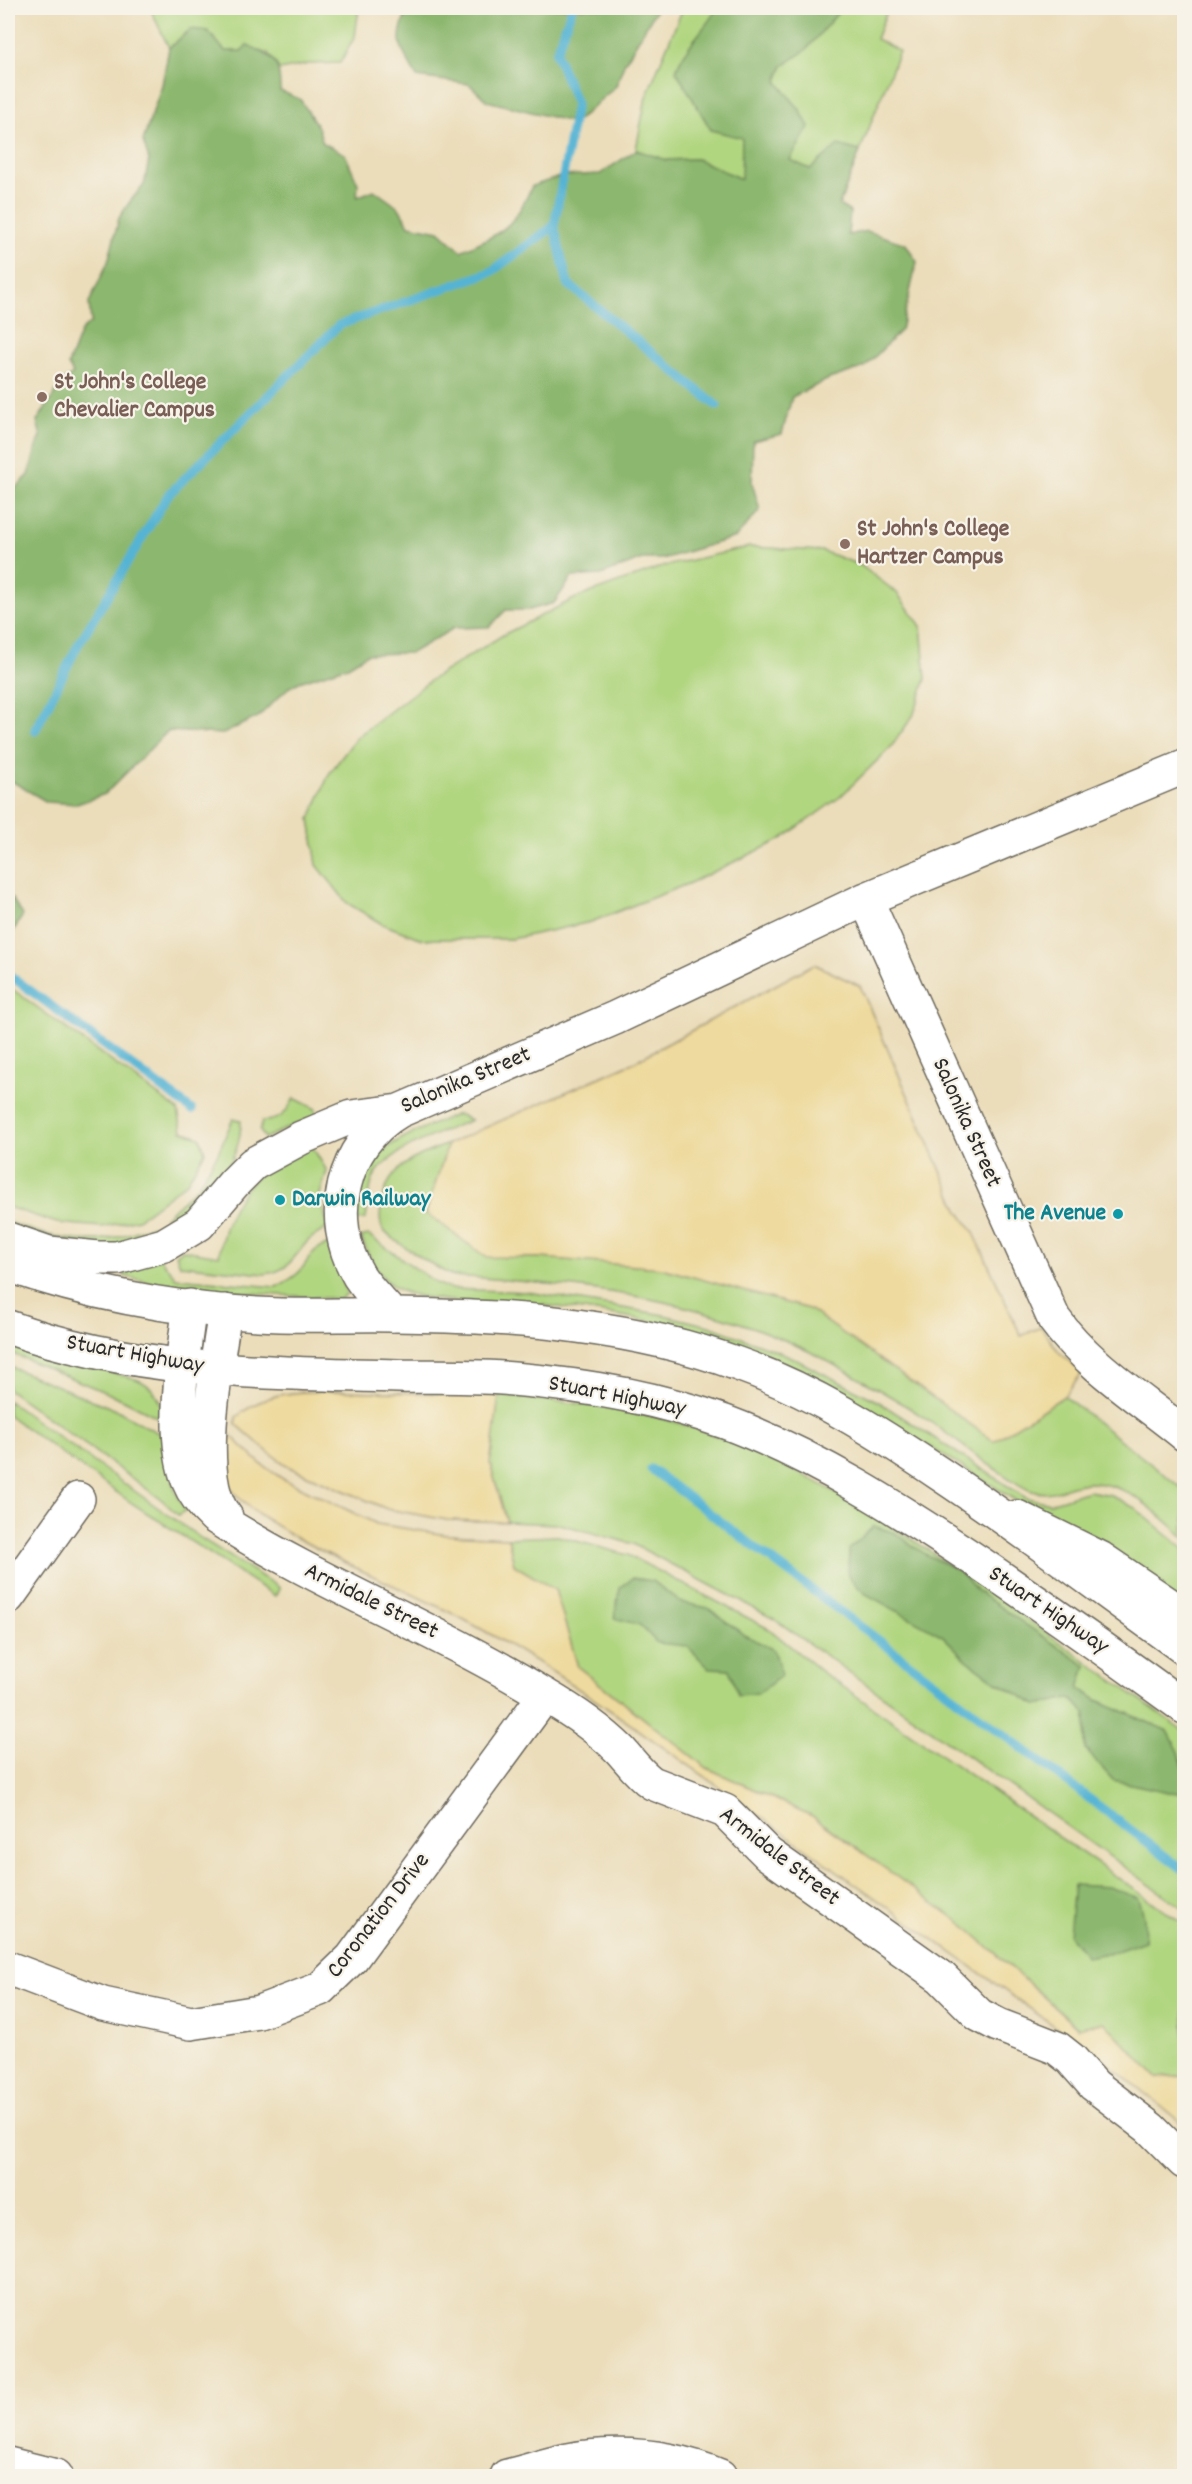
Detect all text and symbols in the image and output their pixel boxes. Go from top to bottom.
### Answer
place label: St John's College Chevalier Campus [54,366,215,428]
marker: St John's College Chevalier Campus [35,390,49,404]
place label: St John's College Hartzer Campus [857,513,1010,575]
marker: St John's College Hartzer Campus [838,537,852,551]
street label: Salonika Street [396,1038,537,1124]
street label: Salonika Street [922,1053,1010,1193]
place label: Darwin Railway [292,1183,432,1217]
marker: Darwin Railway [273,1193,287,1207]
place label: The Avenue [1004,1197,1106,1231]
marker: The Avenue [1111,1207,1125,1221]
street label: Stuart Highway [64,1326,208,1384]
street label: Stuart Highway [546,1367,690,1427]
street label: Armidale Street [298,1555,444,1649]
street label: Stuart Highway [981,1558,1116,1665]
street label: Armidale Street [711,1799,847,1915]
street label: Coronation Drive [319,1846,439,1986]

